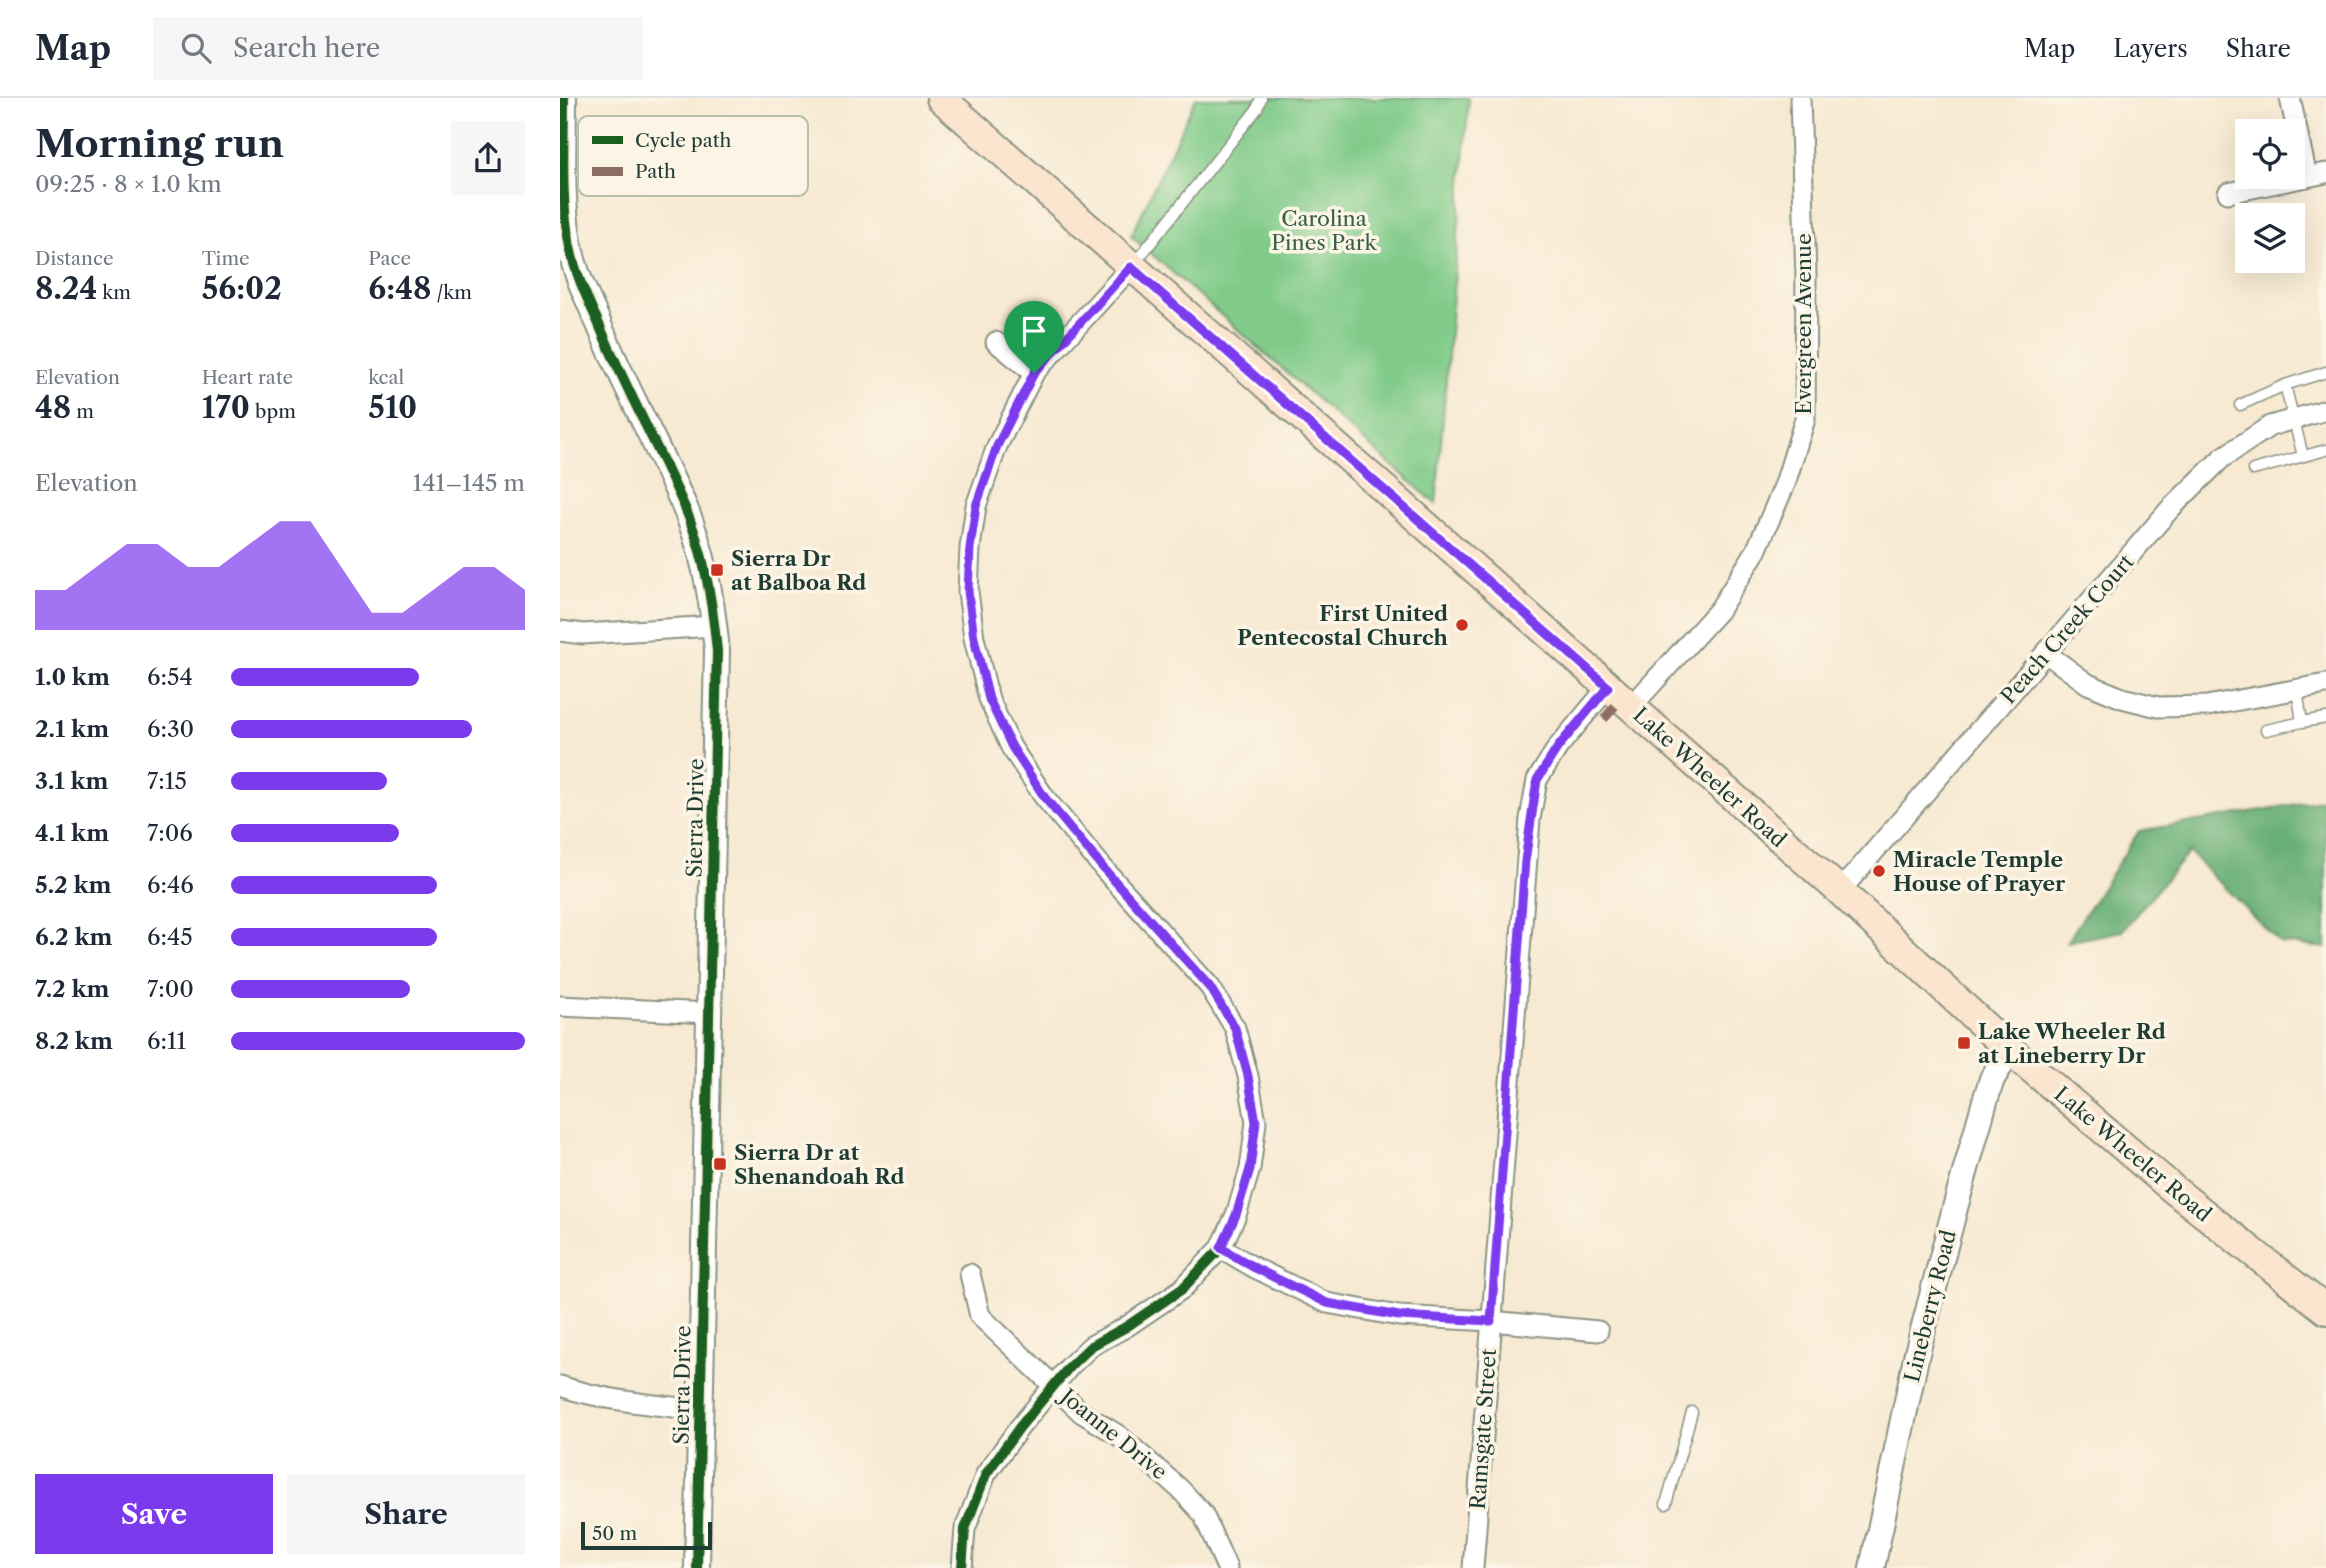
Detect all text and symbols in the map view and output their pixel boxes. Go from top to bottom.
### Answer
search box [153,17,643,80]
text: Map [35,28,111,69]
icon: search [177,29,215,67]
text: Search here [233,32,380,64]
text: Map [2024,34,2075,63]
text: Layers [2113,34,2188,63]
text: Share [2226,34,2291,63]
legend [578,116,808,196]
map controls [2235,119,2305,273]
button: locate [2235,119,2305,189]
text: Morning run [35,120,284,167]
button: share [451,121,525,195]
text: Cycle path [635,129,731,152]
text: Path [635,160,676,183]
text: 09:25 · 8 × 1.0 km [35,170,222,198]
button: layers [2235,203,2305,273]
park label: Carolina Pines Park [1271,206,1378,255]
street label: Evergreen Avenue [1791,233,1816,415]
text: Distance [35,247,114,270]
text: Time [202,247,250,270]
text: Pace [368,247,411,270]
text: 8.24 [35,270,97,307]
text: 56:02 [202,270,282,307]
text: 6:48 [368,270,431,307]
text: km [97,281,131,304]
text: /km [431,281,472,304]
pin [1004,301,1064,373]
icon: arrive [1015,312,1053,350]
text: Elevation [35,366,120,389]
text: Heart rate [202,366,293,389]
text: kcal [368,366,404,389]
text: 48 [35,389,71,426]
text: 170 [202,389,250,426]
text: 510 [368,389,417,426]
text: m [71,400,94,423]
text: bpm [250,400,296,423]
text: Elevation [35,469,138,497]
text: 141–145 m [413,469,525,497]
place label: Sierra Dr at Balboa Rd [731,546,866,595]
street label: Peach Creek Court [1995,549,2139,709]
marker: Sierra Dr at Balboa Rd [709,562,725,578]
place label: First United Pentecostal Church [1237,601,1449,650]
marker: First United Pentecostal Church [1454,617,1470,633]
text: 1.0 km [35,663,110,691]
text: 6:54 [147,663,193,691]
street label: Lake Wheeler Road [1628,702,1792,852]
text: 2.1 km [35,715,109,743]
text: 6:30 [147,715,194,743]
street label: Sierra Drive [681,758,709,878]
text: 3.1 km [35,767,109,795]
text: 7:15 [147,767,187,795]
text: 4.1 km [35,819,109,847]
text: 7:06 [147,819,193,847]
place label: Miracle Temple House of Prayer [1893,847,2066,896]
marker: Miracle Temple House of Prayer [1871,863,1887,879]
text: 5.2 km [35,871,111,899]
text: 6:46 [147,871,194,899]
text: 6.2 km [35,923,113,951]
text: 6:45 [147,923,193,951]
text: 7.2 km [35,975,110,1003]
text: 7:00 [147,975,194,1003]
place label: Lake Wheeler Rd at Lineberry Dr [1978,1019,2166,1068]
text: 8.2 km [35,1027,113,1055]
text: 6:11 [147,1027,186,1055]
marker: Lake Wheeler Rd at Lineberry Dr [1956,1035,1972,1051]
street label: Lake Wheeler Road [2050,1081,2217,1227]
place label: Sierra Dr at Shenandoah Rd [734,1140,905,1189]
marker: Sierra Dr at Shenandoah Rd [712,1156,728,1172]
street label: Lineberry Road [1899,1227,1961,1385]
street label: Sierra Drive [668,1325,696,1445]
street label: Ramsgate Street [1465,1347,1501,1510]
street label: Joanne Drive [1054,1382,1172,1484]
button: Save [35,1474,273,1554]
button: Share [287,1474,525,1554]
scale bar [581,1519,712,1551]
text: 50 m [592,1522,637,1545]

